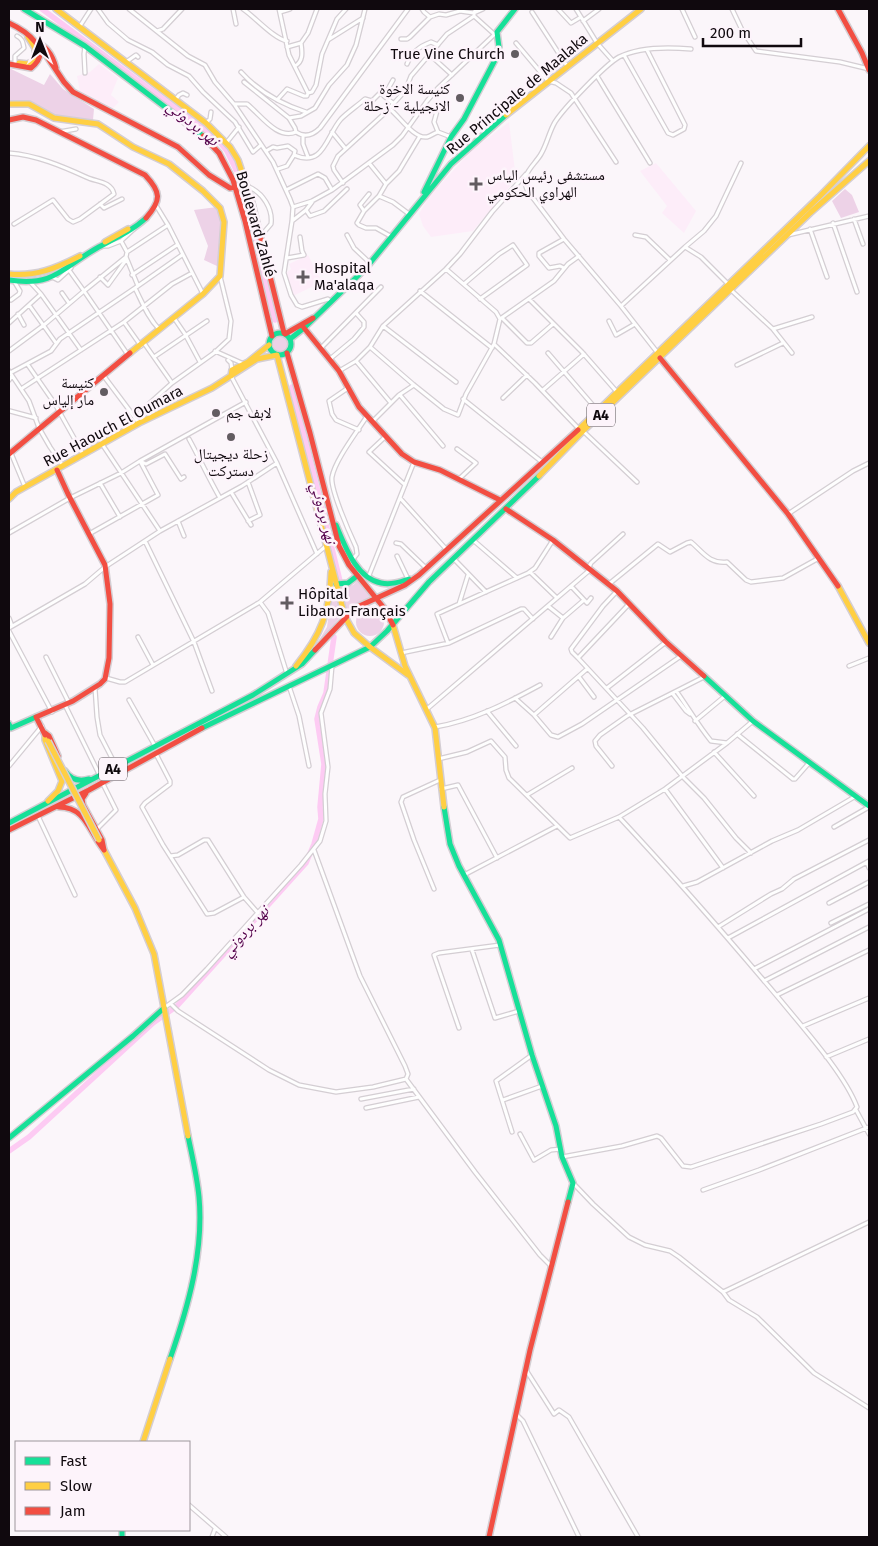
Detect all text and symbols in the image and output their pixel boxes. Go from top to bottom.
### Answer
north arrow [15,15,65,65]
scale bar [703,15,800,47]
text: N [35,19,45,36]
text: 200 m [710,24,751,42]
street label: Rue Principale de Maalaka [443,30,591,158]
place label: True Vine Church [390,45,505,63]
marker: True Vine Church [509,48,521,60]
place label: كنيسة الاخوة الانجيلية - زحلة [364,80,450,115]
marker: كنيسة الاخوة الانجيلية - زحلة [454,92,466,104]
water label: نهر بردوني [161,96,225,154]
place label: مستشفى رئيس الياس الهراوي الحكومي [487,166,605,204]
street label: Boulevard Zahlé [232,169,280,279]
marker: مستشفى رئيس الياس الهراوي الحكومي [469,177,483,191]
place label: Hospital Ma'alaqa [314,259,374,294]
marker: Hospital Ma'alaqa [296,270,310,284]
place label: كنيسة مار إلياس [42,374,94,410]
street label: Rue Haouch El Oumara [40,382,186,470]
marker: كنيسة مار إلياس [98,386,110,398]
place label: لابف جم [226,404,272,423]
road number: A4 [587,404,615,426]
marker: لابف جم [210,407,222,419]
marker: زحلة ديجيتال دستركت [225,431,237,443]
place label: زحلة ديجيتال دستركت [194,445,269,480]
water label: نهر بردوني [304,481,341,548]
place label: Hôpital Libano-Français [298,585,406,620]
marker: Hôpital Libano-Français [280,596,294,610]
road number: A4 [99,758,127,781]
water label: نهر بردوني [217,900,277,962]
legend [15,1441,190,1531]
text: Fast [60,1452,87,1470]
text: Slow [60,1477,92,1495]
text: Jam [60,1502,86,1520]

